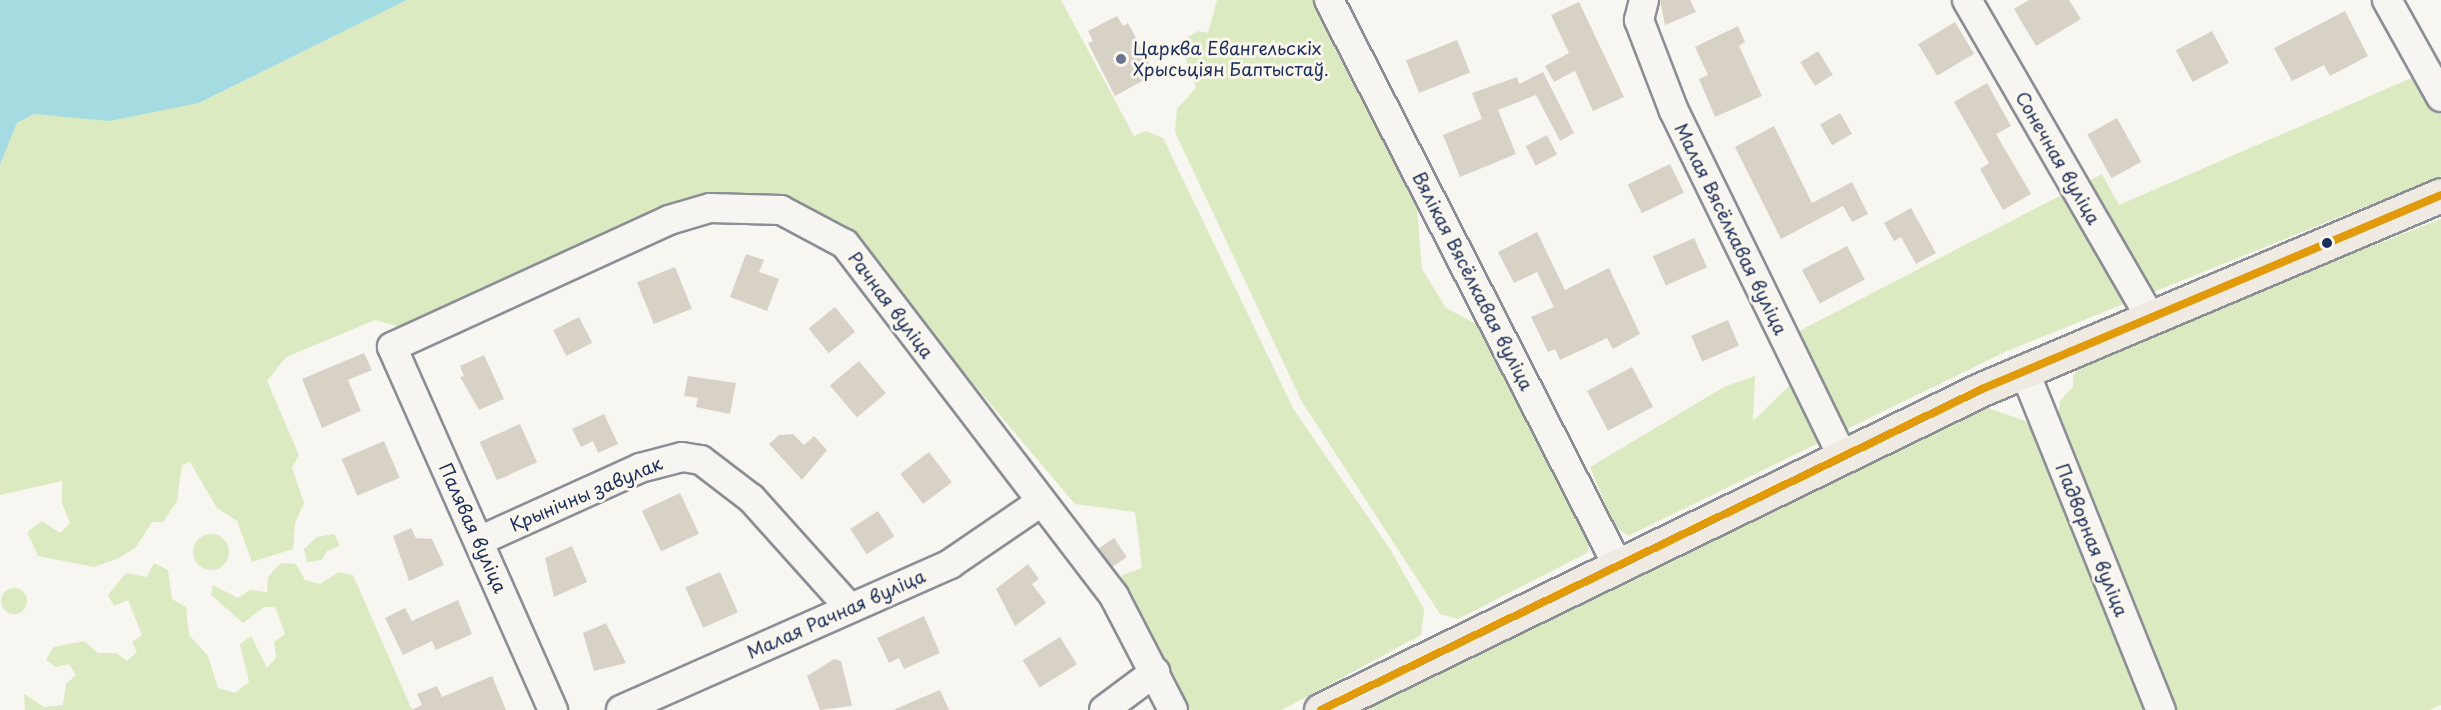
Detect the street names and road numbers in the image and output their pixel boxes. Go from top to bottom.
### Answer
street label: Сонечная вуліца [2011,87,2105,229]
street label: Малая Вясёлкавая вуліца [1670,120,1792,338]
street label: Вялікая Вясёлкавая вуліца [1408,168,1538,394]
street label: Рачная вуліца [844,247,938,363]
street label: Крынічны завулак [506,452,666,536]
street label: Палявая вуліца [435,459,511,597]
street label: Падворная вуліца [2051,460,2133,620]
street label: Малая Рачная вуліца [743,565,929,663]

